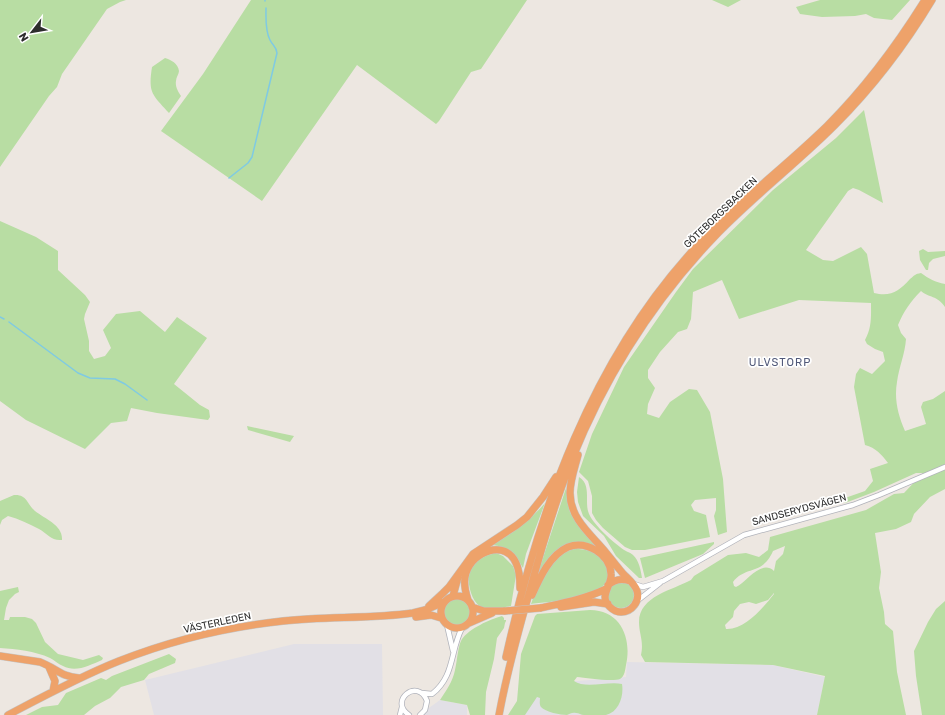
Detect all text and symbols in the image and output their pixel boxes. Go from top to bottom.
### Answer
north arrow [12,12,52,52]
text: N [16,30,31,44]
street label: GÖTEBORGSBACKEN [682,175,760,251]
district label: ULVSTORP [749,356,811,369]
street label: SANDSERYDSVÄGEN [751,492,848,528]
street label: VÄSTERLEDEN [182,610,252,636]

